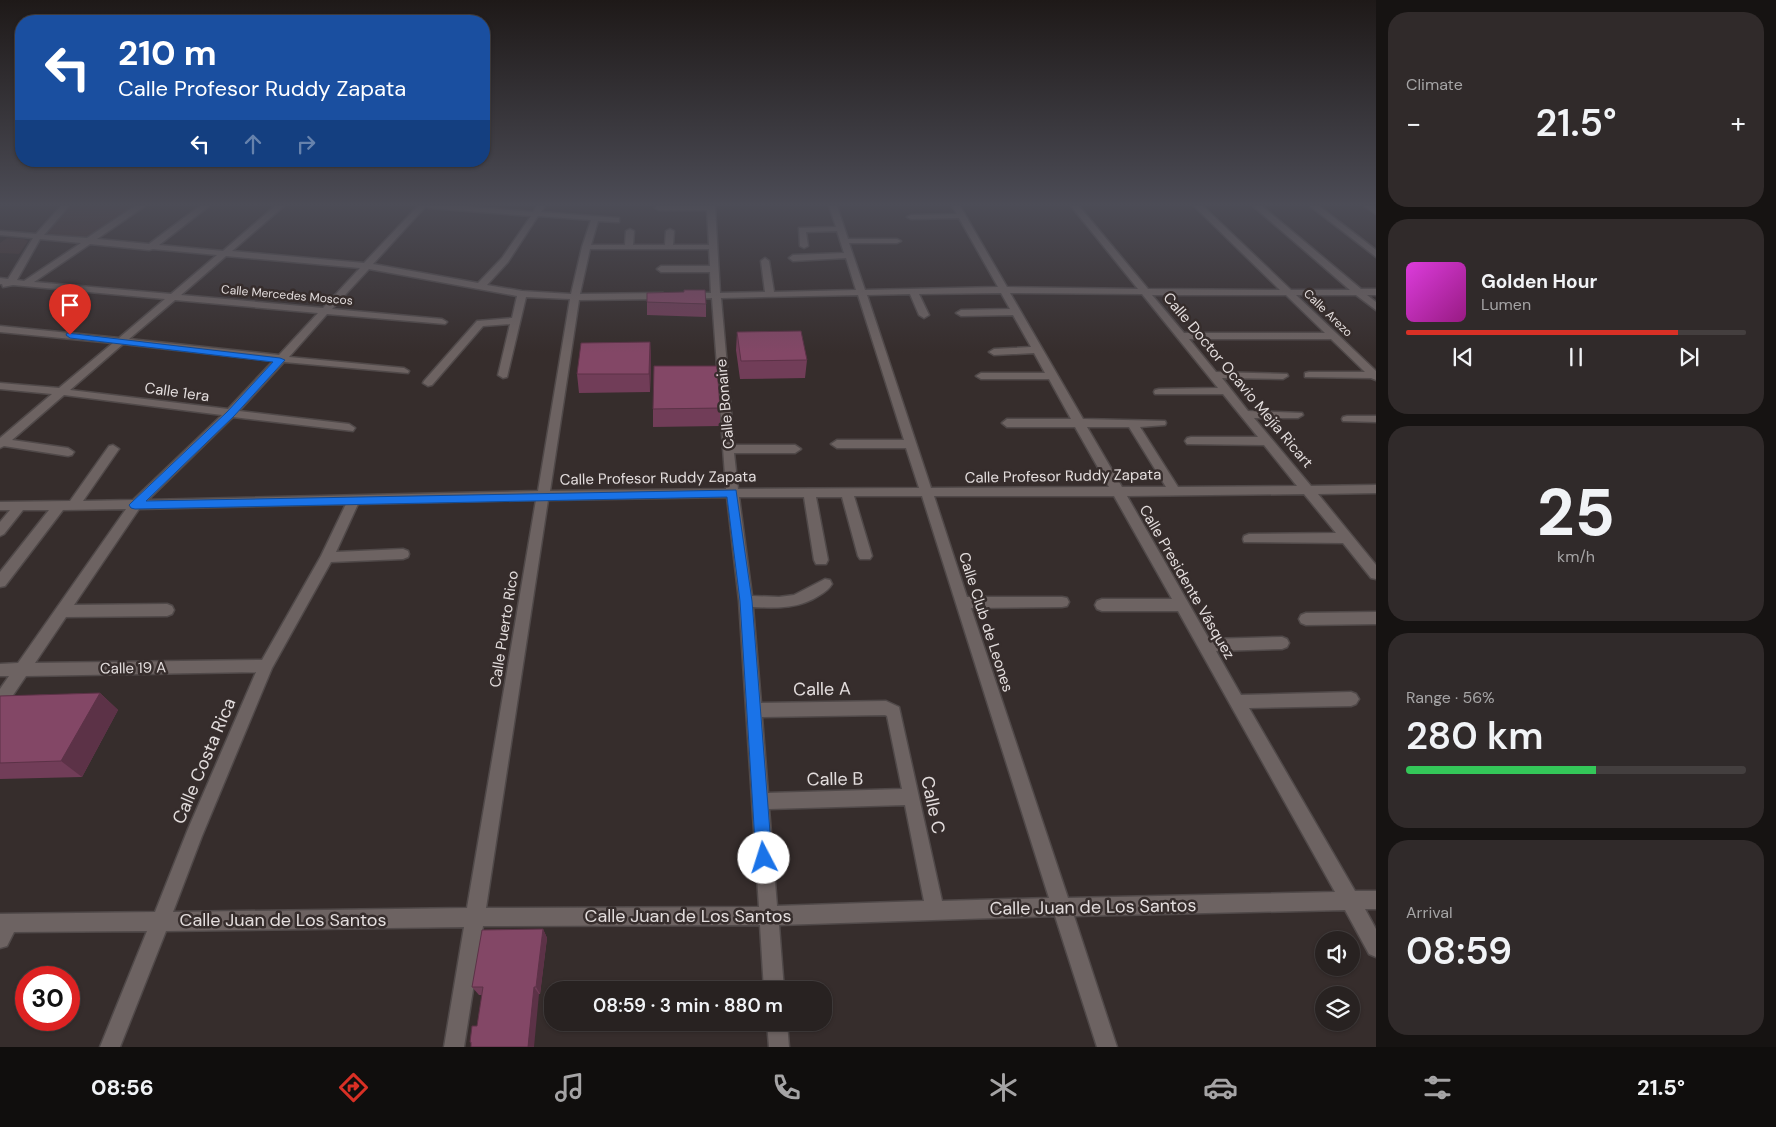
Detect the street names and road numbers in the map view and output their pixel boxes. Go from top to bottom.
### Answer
street label: Calle Mercedes Moscos [221,281,353,309]
street label: Calle Arezo [1300,286,1356,340]
street label: Calle Doctor Ocavio Mejía Ricart [1159,288,1317,472]
street label: Calle Bonaire [711,358,739,450]
street label: Calle 1era [143,378,211,406]
street label: Calle Profesor Ruddy Zapata [965,464,1161,488]
street label: Calle Profesor Ruddy Zapata [560,466,756,490]
street label: Calle Presidente Vásquez [1135,501,1239,663]
street label: Calle Club de Leones [954,550,1018,694]
street label: Calle Puerto Rico [485,569,523,689]
street label: Calle 19 A [100,657,166,679]
street label: Calle A [793,676,851,702]
street label: Calle Costa Rica [167,694,241,828]
street label: Calle B [806,767,864,791]
street label: Calle C [915,774,951,836]
street label: Calle Juan de Los Santos [989,893,1197,921]
street label: Calle Juan de Los Santos [585,904,791,928]
street label: Calle Juan de Los Santos [180,908,386,932]

